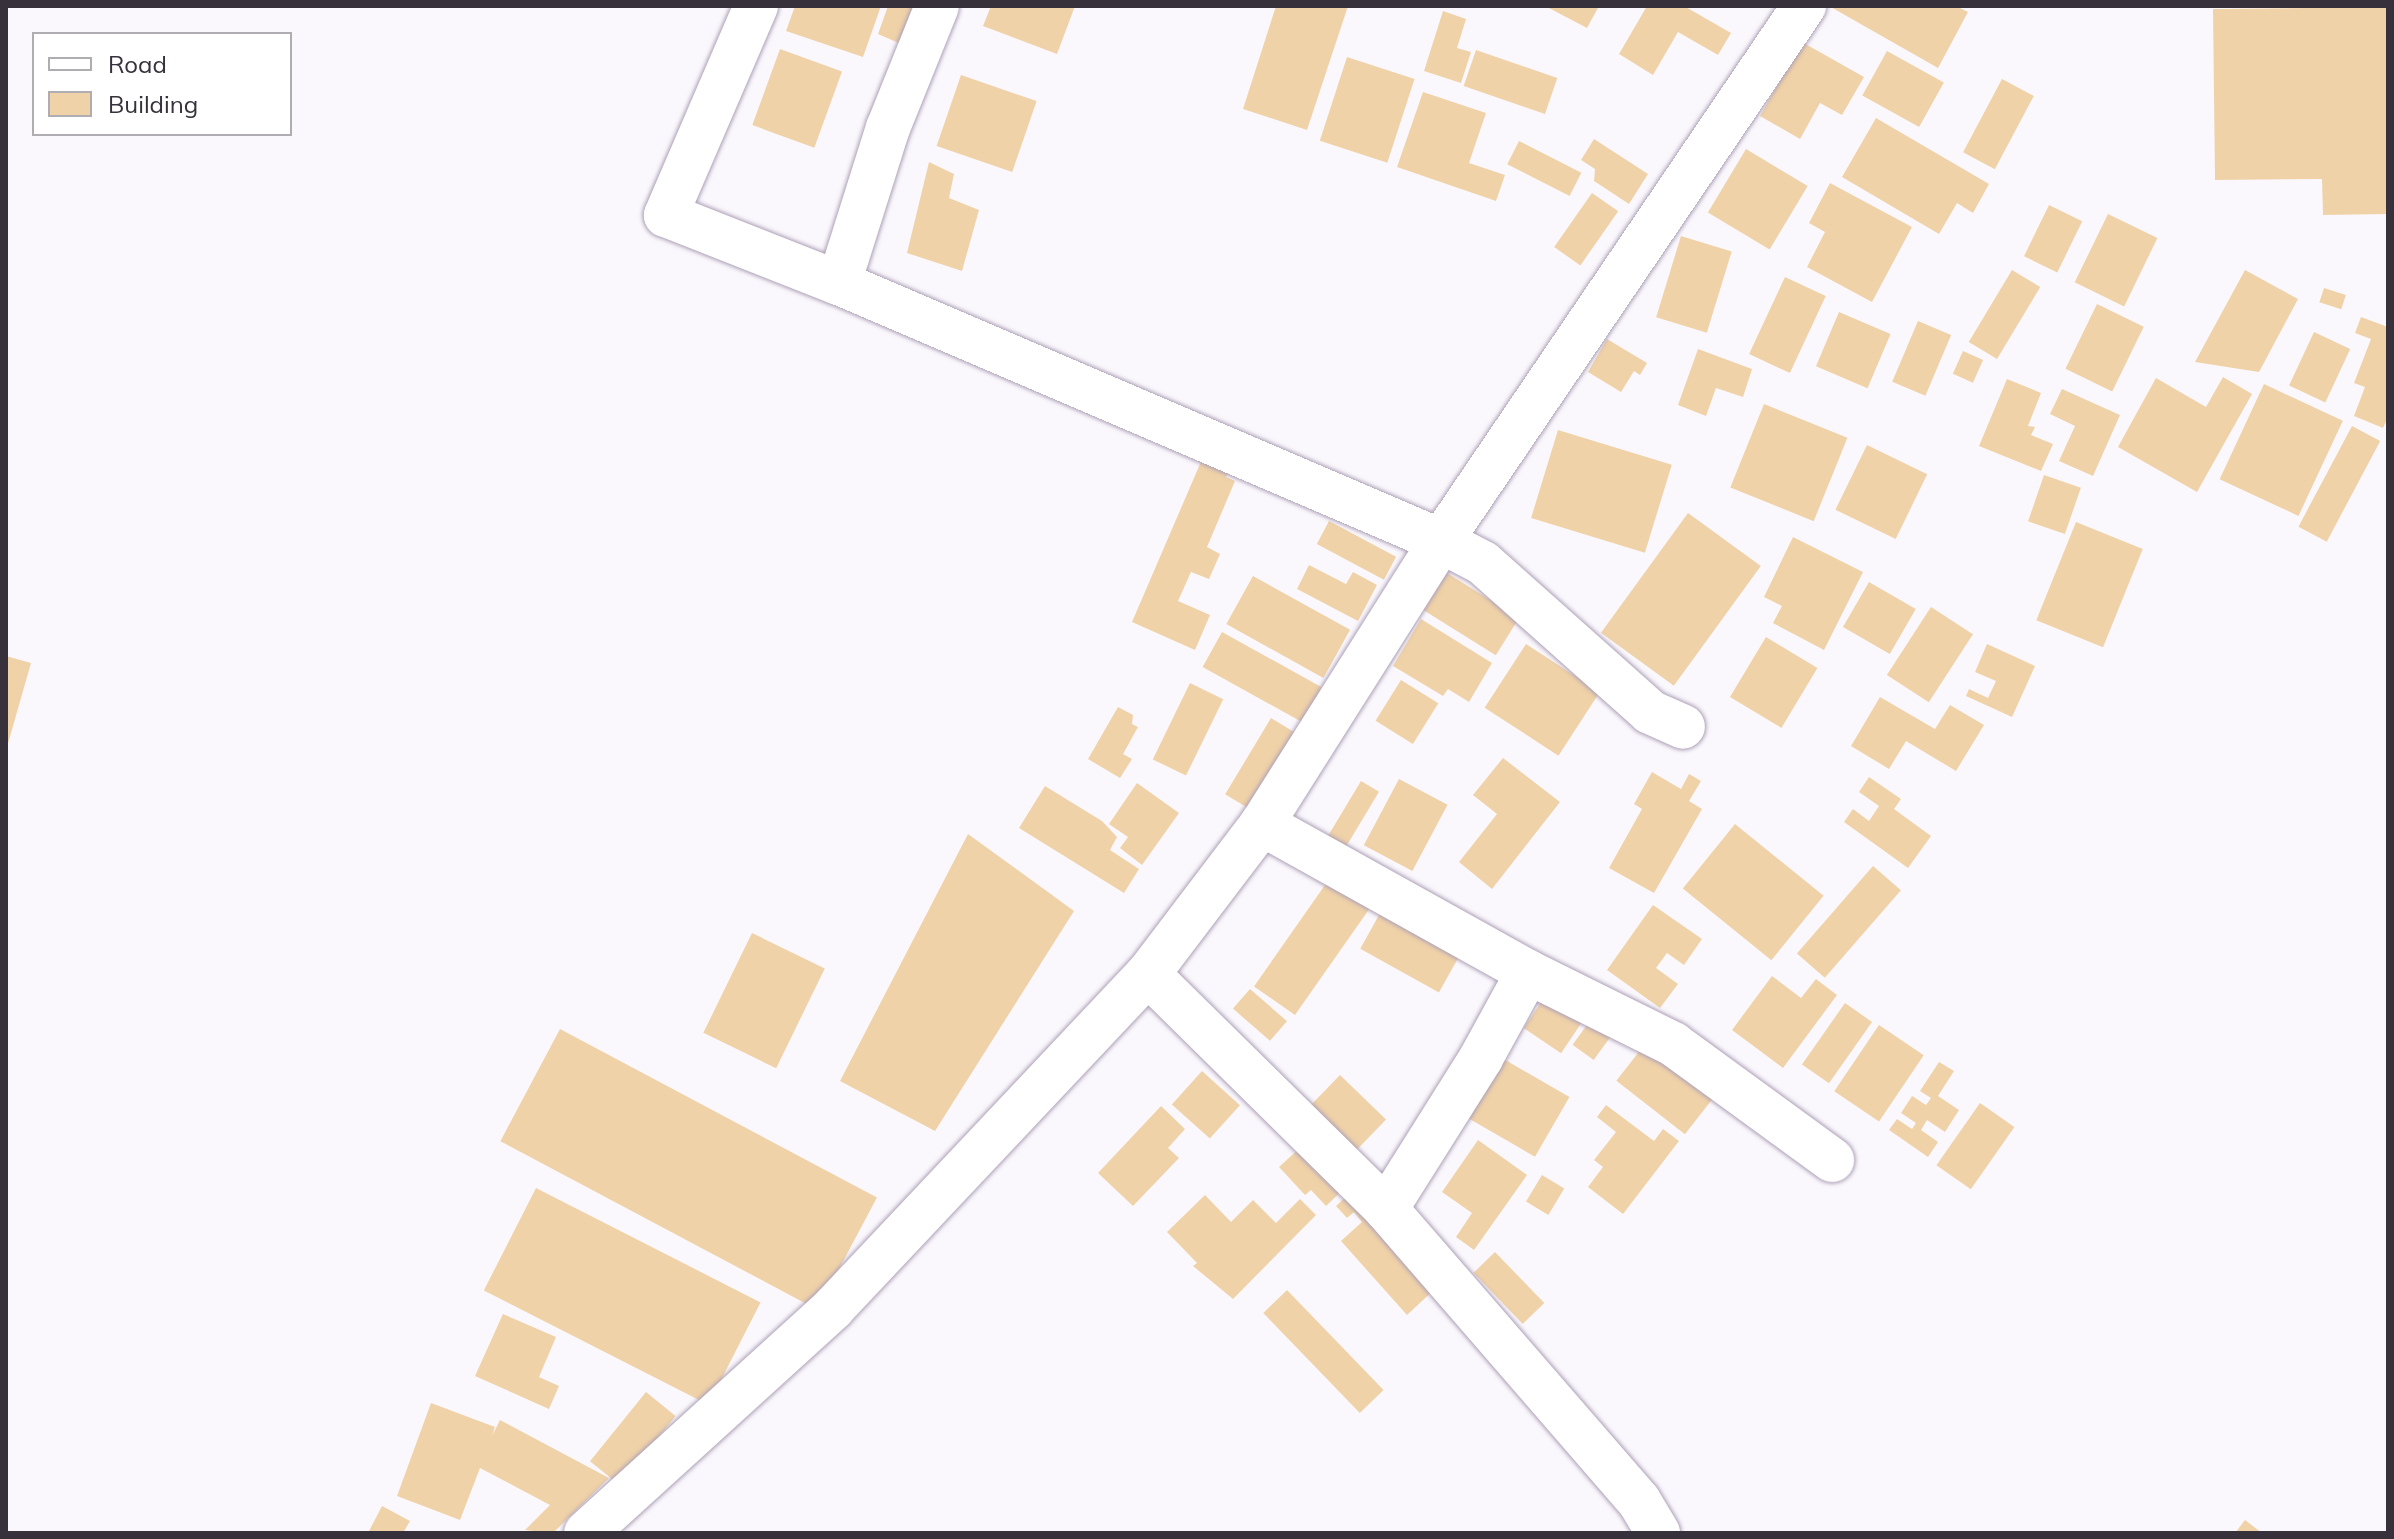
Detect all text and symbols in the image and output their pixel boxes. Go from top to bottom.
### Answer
legend [32,32,292,136]
text: Road [108,49,167,79]
text: Building [108,89,198,119]

